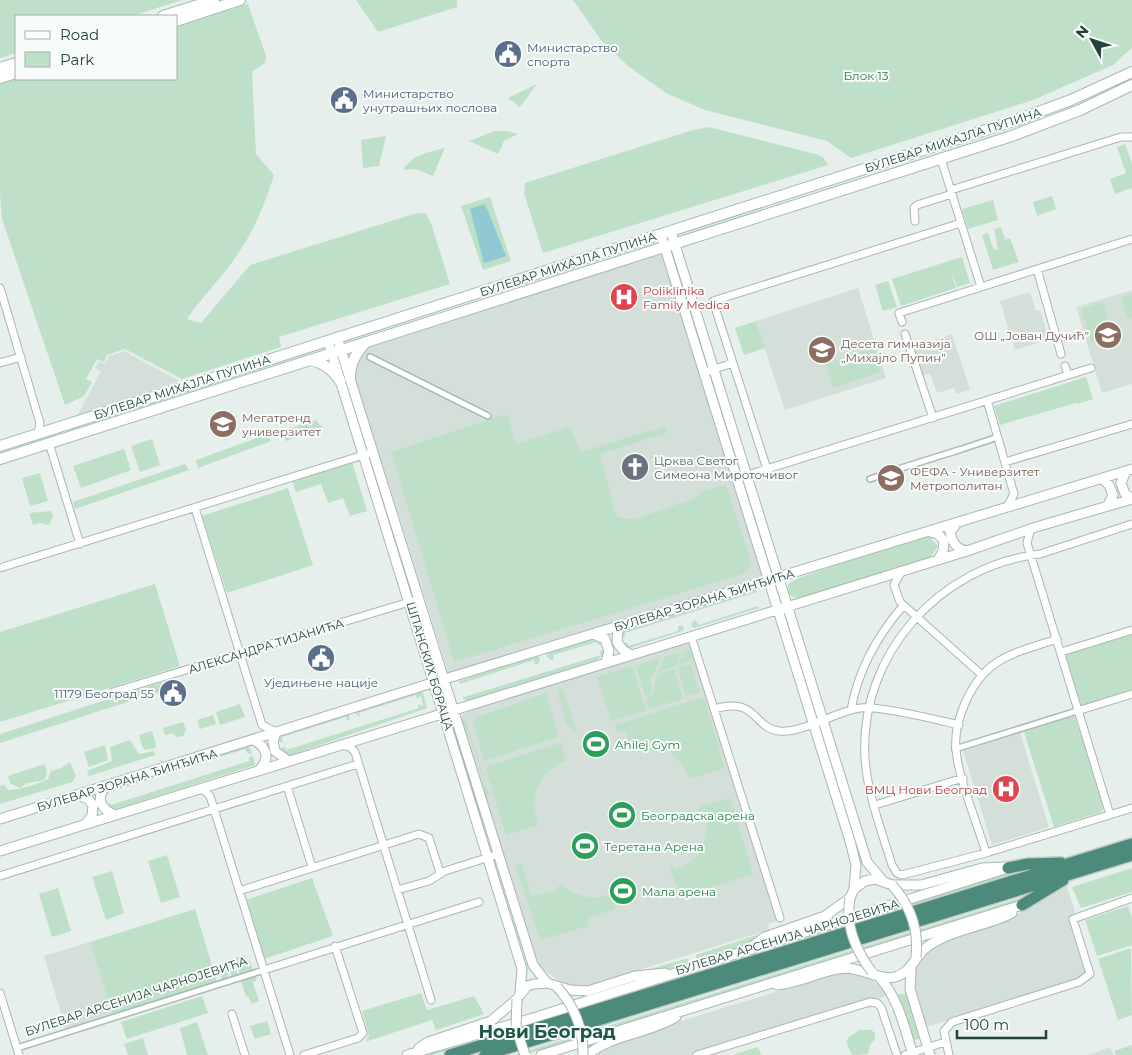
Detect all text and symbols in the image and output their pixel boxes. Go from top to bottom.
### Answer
legend [15,15,178,80]
north arrow [1067,15,1117,65]
text: N [1072,22,1093,42]
text: Road [60,25,99,44]
public building icon: Министарство спорта [493,39,523,69]
place label: Министарство спорта [527,40,618,69]
text: Park [60,50,94,69]
park label: Блок 13 [844,68,889,83]
public building icon: Министарство унутрашњих послова [329,85,359,115]
place label: Министарство унутрашњих послова [362,86,497,115]
street label: БУЛЕВАР МИХАЈЛА ПУПИНА [863,104,1043,176]
street label: БУЛЕВАР МИХАЈЛА ПУПИНА [478,228,658,300]
hospital icon: Poliklinika Family Medica [609,282,639,312]
place label: Poliklinika Family Medica [643,283,730,312]
school or university icon: ОШ „Јован Дучић” [1093,320,1123,350]
place label: ОШ „Јован Дучић” [974,328,1089,343]
school or university icon: Десета гимназија „Михајло Пупин” [807,335,837,365]
place label: Десета гимназија „Михајло Пупин” [841,336,951,365]
street label: БУЛЕВАР МИХАЈЛА ПУПИНА [92,351,272,423]
school or university icon: Мегатренд универзитет [208,409,238,439]
place label: Мегатренд универзитет [241,410,321,439]
church icon: Црква Светог Симеона Мироточивог [620,452,650,482]
place label: Црква Светог Симеона Мироточивог [654,453,798,482]
school or university icon: ФЕФА - Универзитет Метрополитан [876,463,906,493]
place label: ФЕФА - Универзитет Метрополитан [910,464,1040,493]
street label: БУЛЕВАР ЗОРАНА ЂИНЂИЋА [612,565,796,635]
street label: ШПАНСКИХ БОРАЦА [403,600,457,732]
street label: АЛЕКСАНДРА ТИЈАНИЋА [187,615,346,677]
public building icon: Уједињене нације [306,643,336,673]
place label: Уједињене нације [264,675,378,690]
public building icon: 11179 Београд 55 [158,678,188,708]
place label: 11179 Београд 55 [54,686,154,701]
sports icon: Ahilej Gym [581,729,611,759]
place label: Ahilej Gym [615,737,680,752]
street label: БУЛЕВАР ЗОРАНА ЂИНЂИЋА [35,745,219,815]
hospital icon: ВМЦ Нови Београд [991,774,1021,804]
place label: ВМЦ Нови Београд [865,782,987,797]
sports icon: Београдска арена [607,800,637,830]
place label: Београдска арена [641,808,755,823]
sports icon: Теретана Арена [570,831,600,861]
place label: Теретана Арена [604,839,704,854]
sports icon: Мала арена [608,876,638,906]
place label: Мала арена [642,884,716,899]
street label: БУЛЕВАР АРСЕНИЈА ЧАРНОЈЕВИЋА [673,896,901,978]
street label: БУЛЕВАР АРСЕНИЈА ЧАРНОЈЕВИЋА [23,953,249,1039]
scale bar [957,1008,1046,1040]
text: 100 m [964,1015,1009,1034]
district label: Нови Београд [478,1021,616,1043]

